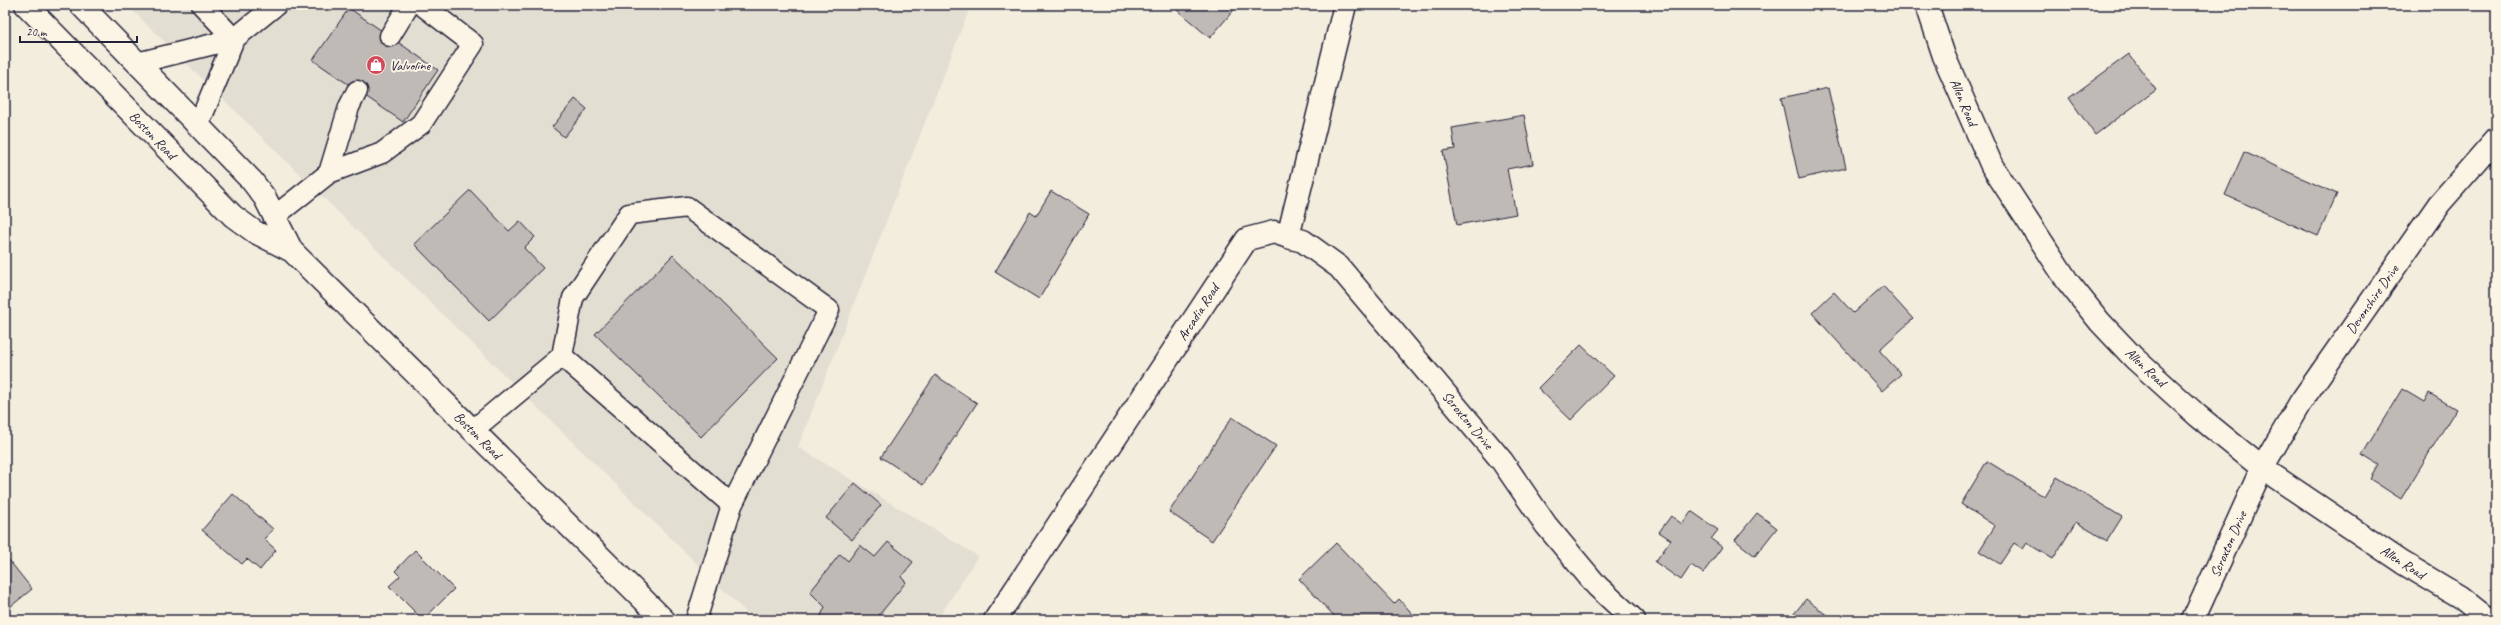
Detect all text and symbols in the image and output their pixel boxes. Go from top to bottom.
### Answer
scale bar [20,18,137,44]
text: 20 m [26,24,48,40]
shop icon: Valvoline [365,54,387,76]
place label: Valvoline [390,57,432,74]
street label: Allen Road [1946,76,1982,131]
street label: Boston Road [126,108,181,165]
street label: Devonshire Drive [2342,260,2403,337]
street label: Arcadia Road [1174,279,1224,344]
street label: Allen Road [2122,344,2171,392]
street label: Scroxton Drive [1438,388,1498,454]
street label: Boston Road [450,408,507,464]
street label: Scroxton Drive [2206,507,2251,580]
street label: Allen Road [2377,542,2430,584]

